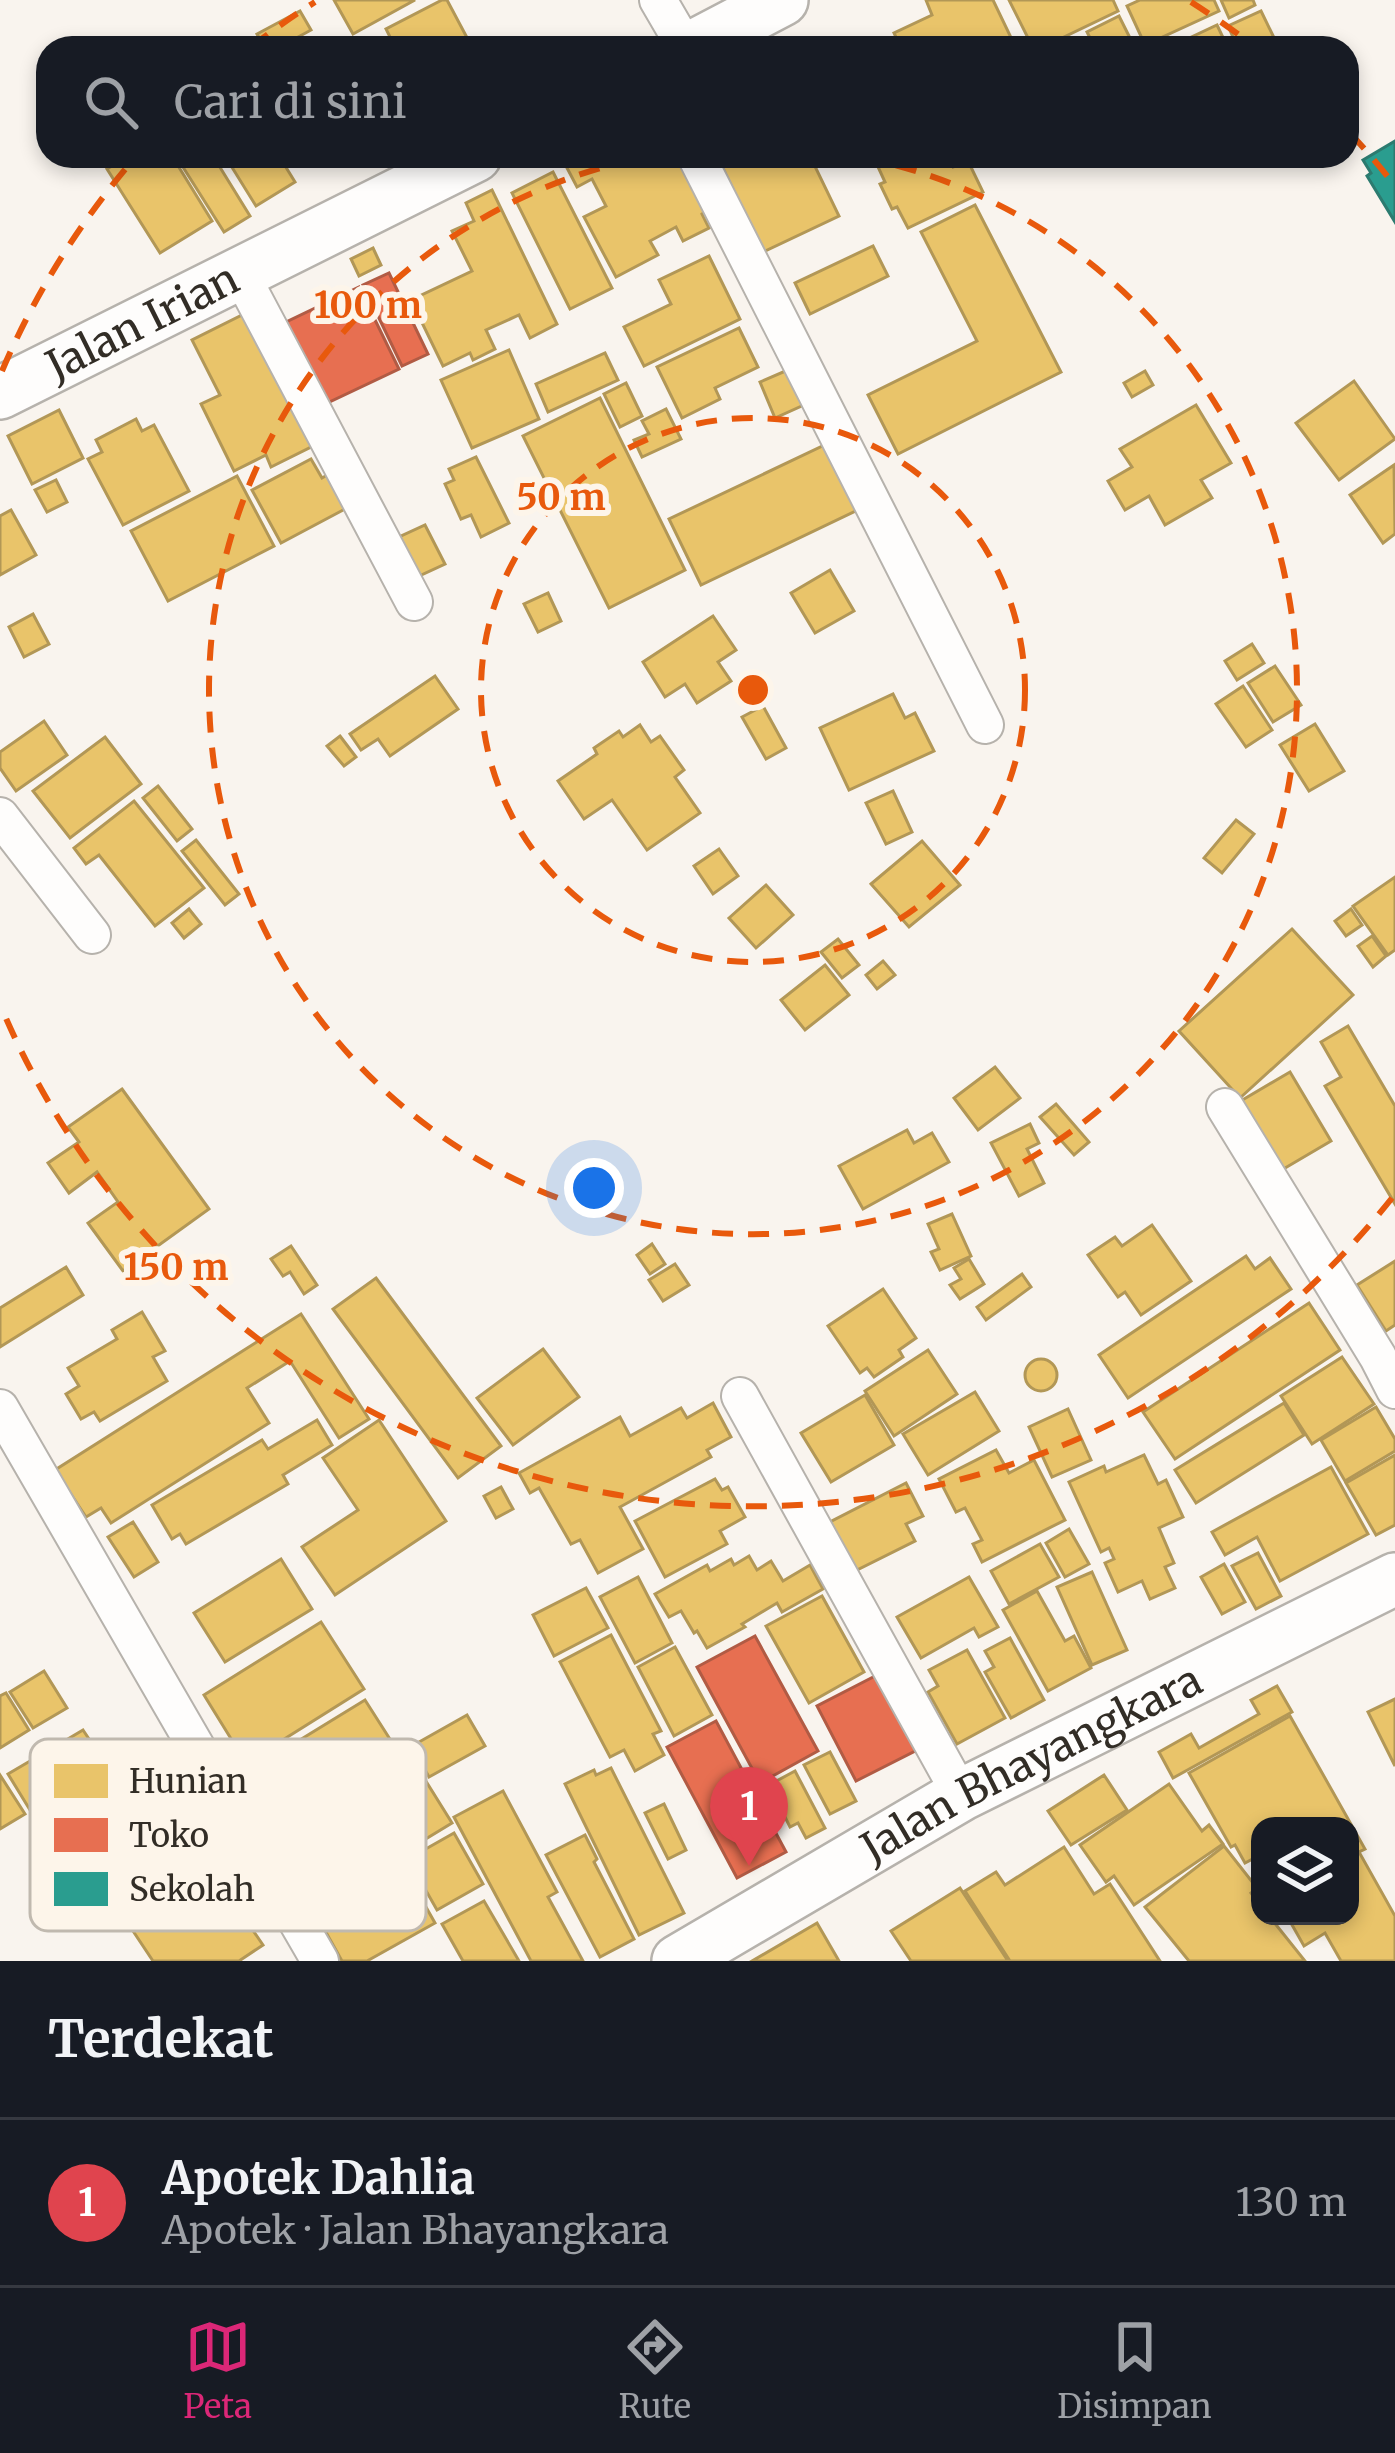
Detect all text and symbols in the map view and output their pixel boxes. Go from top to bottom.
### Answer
search box [36,36,1359,168]
icon: search [78,69,144,135]
text: Cari di sini [174,74,407,130]
street label: Jalan Irian [37,252,247,392]
text: 100 m [314,283,422,328]
text: 50 m [516,475,606,520]
centre of rings [732,669,774,711]
your location [564,1158,624,1218]
text: 150 m [124,1245,228,1290]
street label: Jalan Bhayangkara [851,1653,1210,1874]
legend [30,1739,426,1931]
text: Hunian [129,1761,247,1802]
pin: 1 [710,1767,788,1866]
text: Toko [129,1815,209,1856]
map controls [1251,1817,1359,1925]
button: layers [1251,1817,1359,1925]
text: Sekolah [129,1869,255,1910]
text: Terdekat [48,2007,274,2071]
text: Apotek Dahlia [162,2150,475,2206]
text: 1 [78,2178,96,2227]
text: 130 m [1235,2178,1347,2227]
text: Apotek · Jalan Bhayangkara [162,2206,669,2255]
tab: Peta [183,2314,252,2427]
tab: Rute [619,2314,691,2427]
tab: Disimpan [1057,2314,1212,2427]

